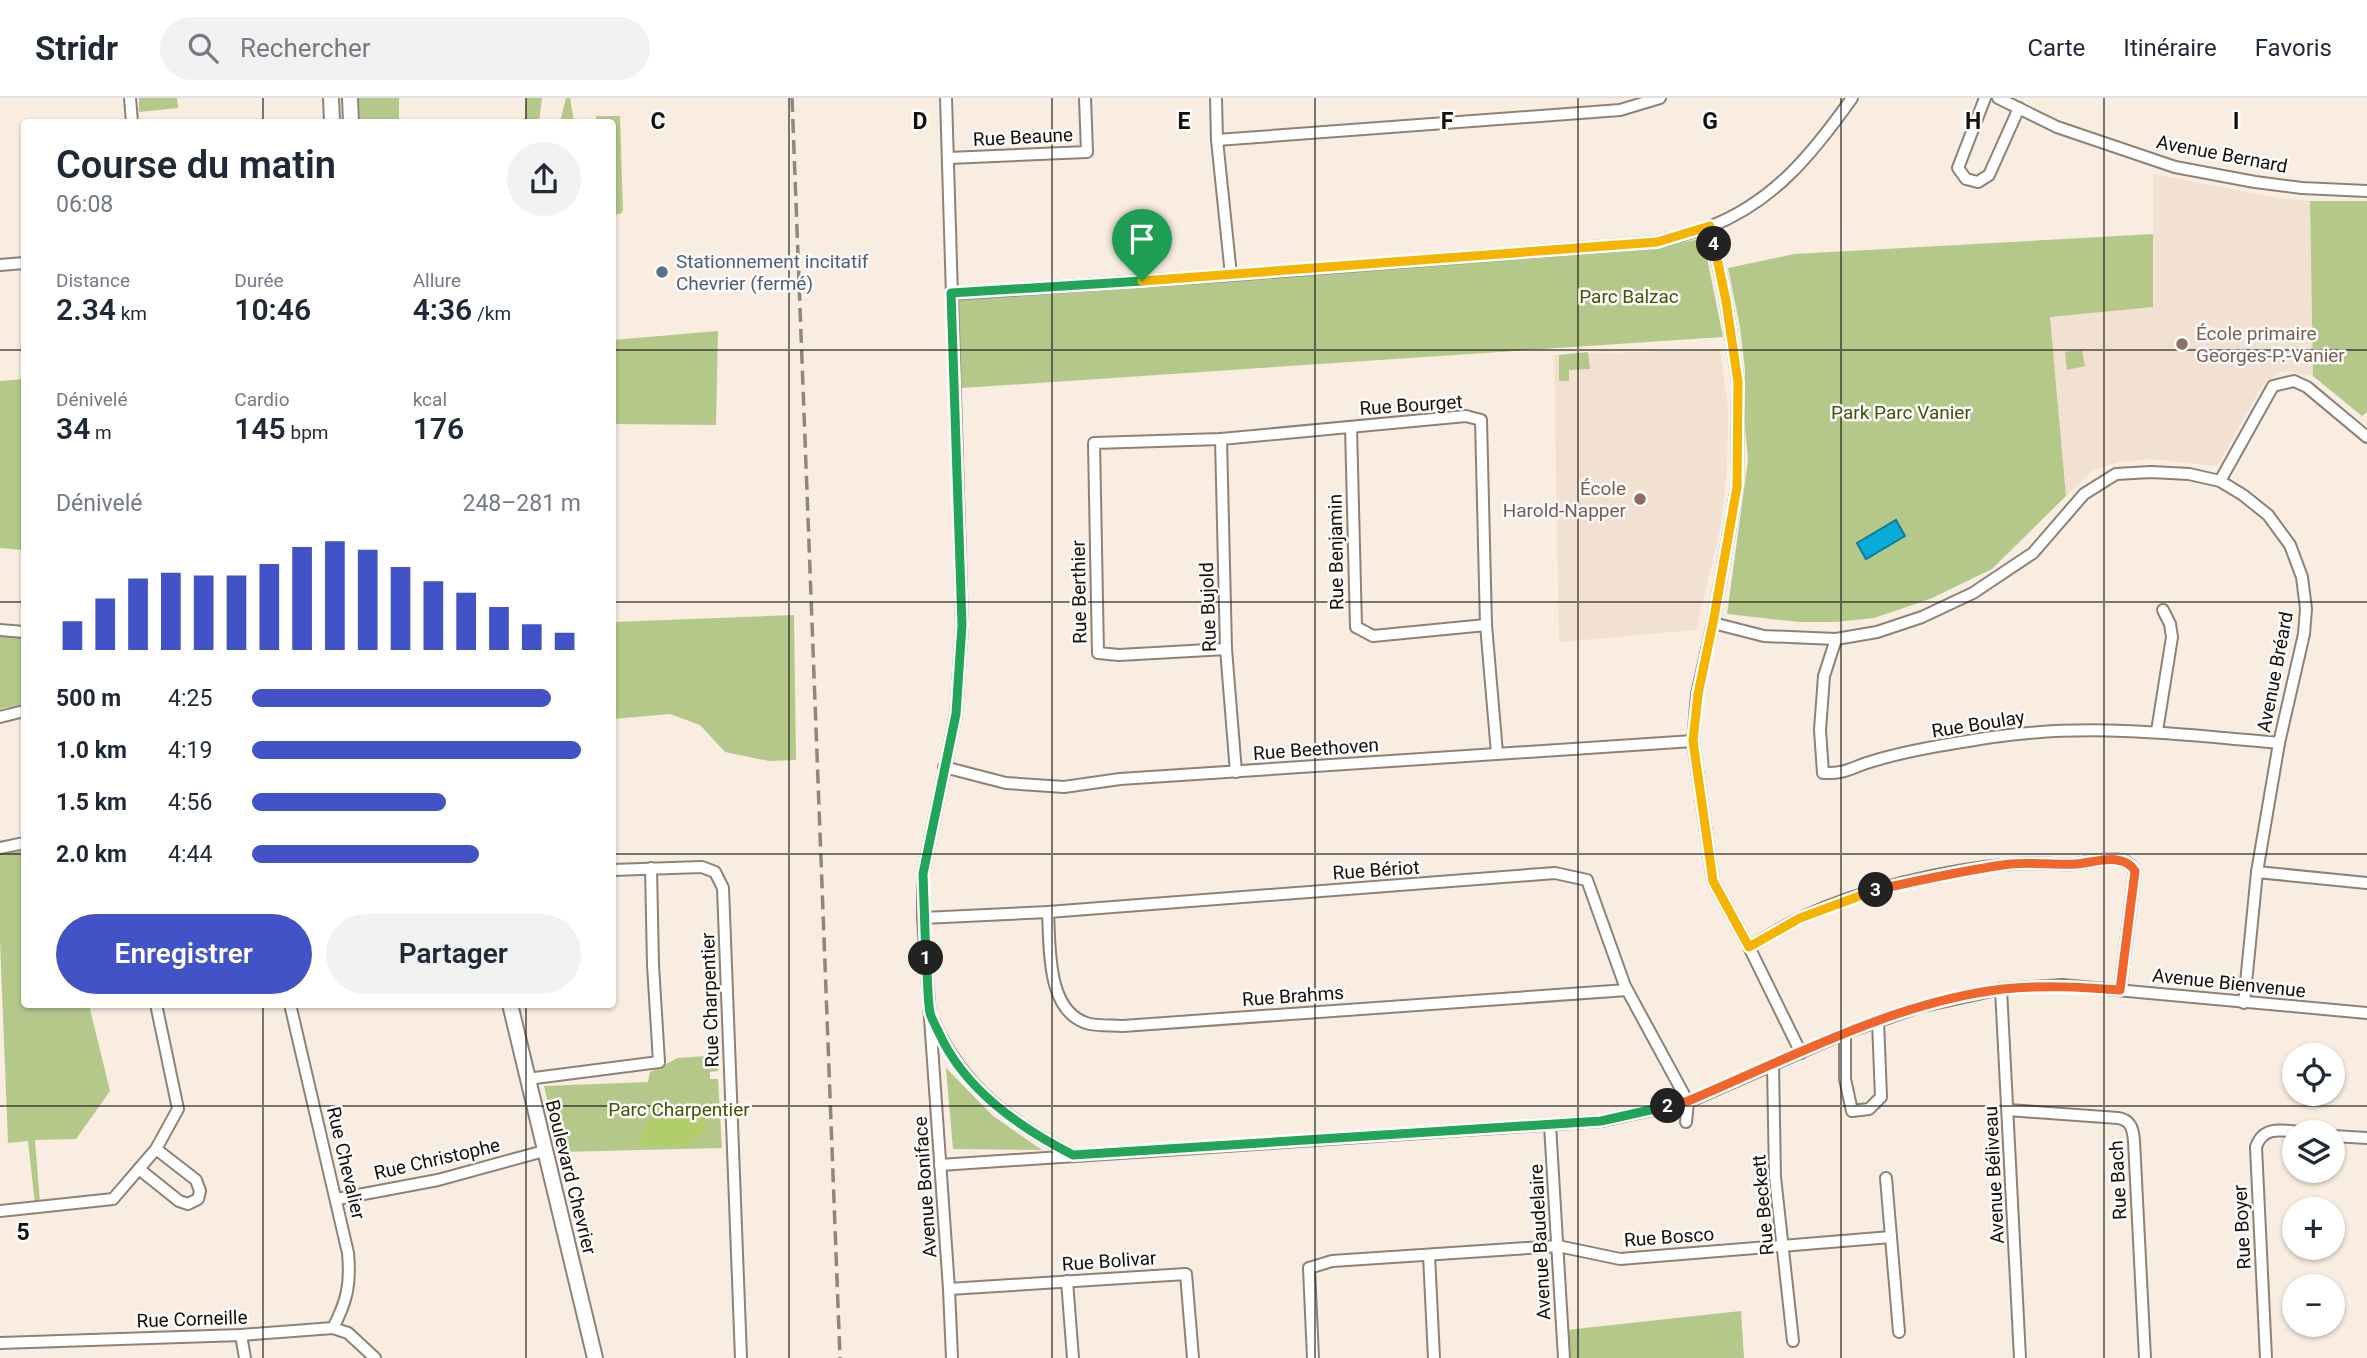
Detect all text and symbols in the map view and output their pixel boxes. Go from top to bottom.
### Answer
search box [160,17,650,80]
text: Stridr [35,29,118,68]
icon: search [184,29,222,67]
text: Rechercher [240,33,371,63]
text: Carte [2027,34,2085,62]
text: Itinéraire [2123,34,2217,62]
text: Favoris [2255,34,2332,62]
text: C [650,108,666,135]
text: D [913,108,927,135]
text: E [1178,108,1191,135]
text: F [1441,108,1454,135]
text: G [1702,108,1718,135]
text: H [1965,108,1981,135]
text: I [2233,108,2239,135]
street label: Rue Beaune [972,123,1074,151]
street label: Avenue Bernard [2155,130,2289,178]
button: share [507,142,581,216]
text: Course du matin [56,143,336,187]
text: 06:08 [56,191,113,218]
pin [1112,209,1172,281]
icon: arrive [1123,220,1161,258]
pin: 4 [1696,226,1732,262]
text: 4 [1708,232,1719,255]
place label: Stationnement incitatif Chevrier (fermé) [676,250,869,295]
marker: Stationnement incitatif Chevrier (fermé) [654,264,670,280]
text: Distance [56,269,130,292]
text: Durée [234,269,284,292]
text: Allure [413,269,461,292]
park label: Parc Balzac [1579,285,1679,308]
text: 2.34 [56,292,116,327]
text: 10:46 [234,292,311,327]
text: 4:36 [413,292,472,327]
text: km [116,302,147,325]
text: /km [472,302,511,325]
place label: École primaire Georges-P.-Vanier [2196,322,2345,367]
marker: École primaire Georges-P.-Vanier [2174,336,2190,352]
text: Dénivelé [56,388,128,411]
text: Cardio [234,388,289,411]
text: kcal [413,388,447,411]
street label: Rue Bourget [1359,390,1463,420]
park label: Park Parc Vanier [1831,401,1971,424]
text: 34 [56,411,90,446]
text: 145 [234,411,286,446]
text: 176 [413,411,464,446]
text: m [90,421,112,444]
text: bpm [286,421,328,444]
place label: École Harold-Napper [1503,477,1627,522]
text: Dénivelé [56,490,143,517]
text: 248–281 m [462,490,581,517]
marker: École Harold-Napper [1632,491,1648,507]
street label: Rue Benjamin [1323,494,1349,610]
street label: Rue Berthier [1067,539,1091,644]
street label: Rue Bujold [1195,562,1221,652]
street label: Avenue Bréard [2252,610,2298,734]
text: 500 m [56,685,121,712]
text: 4:25 [168,685,212,712]
street label: Rue Boulay [1930,705,2026,743]
street label: Rue Beethoven [1252,733,1380,765]
text: 1.0 km [56,737,127,764]
text: 4:19 [168,737,212,764]
text: 1.5 km [56,789,127,816]
text: 4:56 [168,789,212,816]
text: 2.0 km [56,841,127,868]
text: 4:44 [168,841,212,868]
street label: Rue Bériot [1332,855,1420,885]
pin: 3 [1858,872,1894,908]
text: 3 [1870,878,1881,901]
button: Enregistrer [56,914,312,994]
button: Partager [326,914,581,994]
street label: Rue Charpentier [696,932,724,1068]
pin: 1 [908,940,944,976]
text: 1 [920,946,931,969]
street label: Avenue Bienvenue [2151,964,2307,1002]
street label: Rue Brahms [1241,981,1345,1011]
map controls [2282,1043,2345,1337]
button: locate [2282,1043,2345,1106]
pin: 2 [1650,1088,1686,1124]
text: 2 [1662,1094,1673,1117]
street label: Boulevard Chevrier [541,1097,601,1257]
park label: Parc Charpentier [608,1098,750,1121]
street label: Rue Chevalier [322,1104,370,1222]
street label: Avenue Béliveau [1979,1106,2009,1244]
street label: Avenue Boniface [909,1116,941,1258]
button: layers [2282,1120,2345,1183]
street label: Rue Christophe [372,1133,502,1185]
street label: Rue Bach [2104,1140,2132,1220]
street label: Rue Beckett [1747,1154,1779,1256]
street label: Avenue Baudelaire [1524,1163,1556,1321]
street label: Rue Boyer [2228,1183,2256,1270]
button: + [2282,1197,2345,1260]
text: 5 [16,1219,30,1246]
street label: Rue Bosco [1623,1222,1715,1252]
street label: Rue Bolivar [1061,1246,1158,1276]
button: − [2282,1274,2345,1337]
street label: Rue Corneille [136,1306,248,1332]

